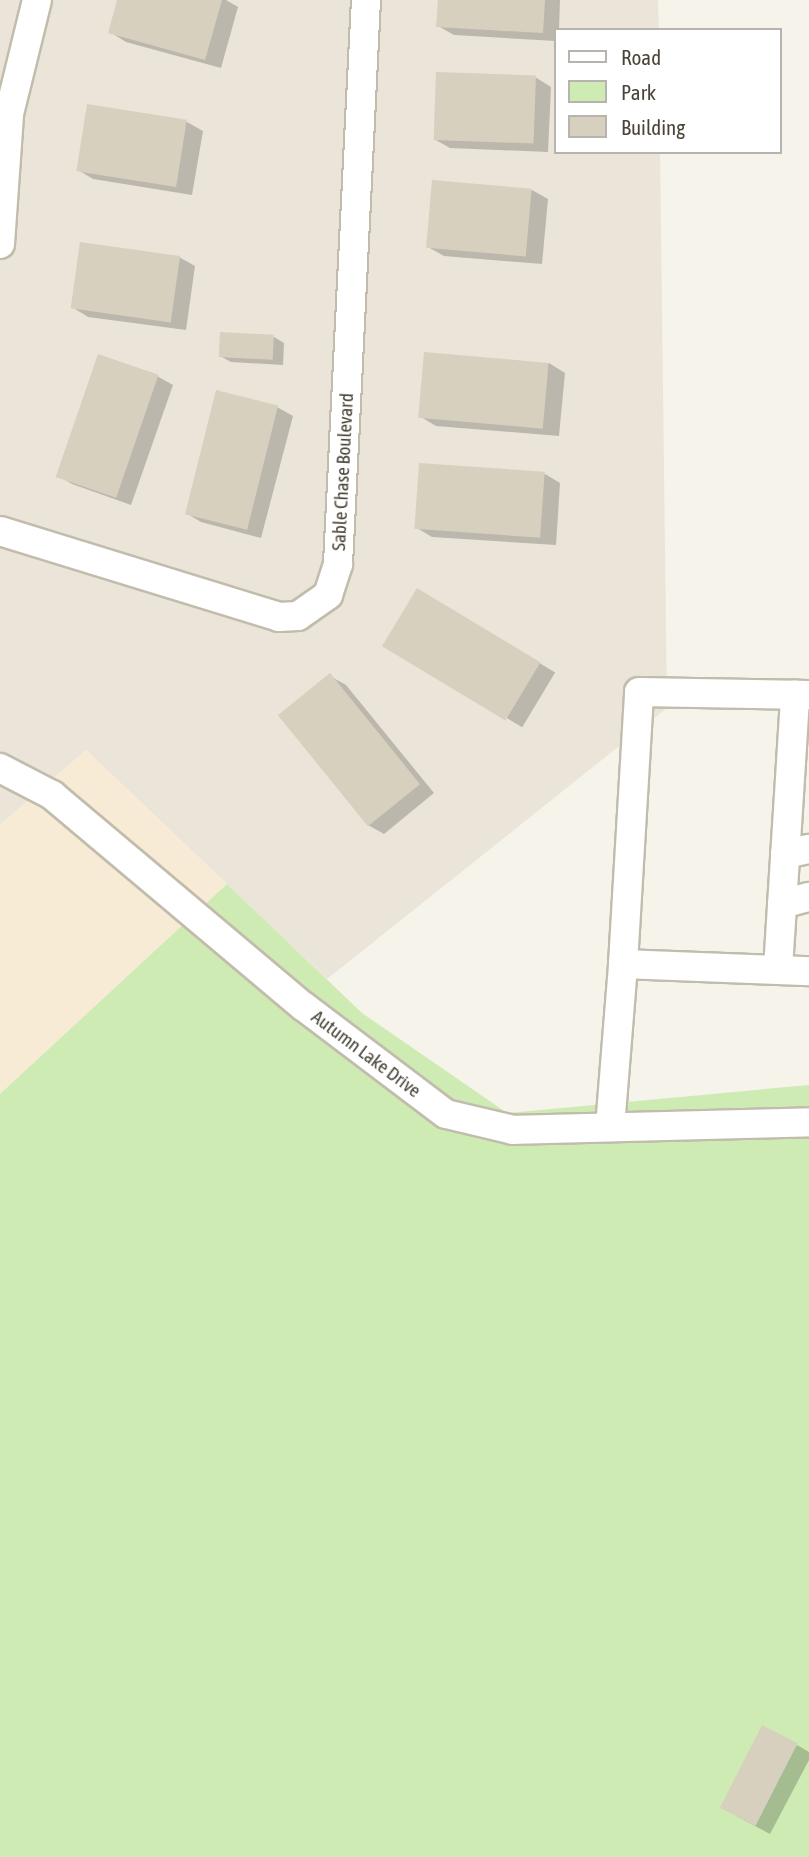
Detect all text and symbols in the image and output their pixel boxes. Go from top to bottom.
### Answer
legend [554,28,781,154]
text: Road [621,45,661,69]
text: Park [621,80,656,104]
text: Building [621,115,685,139]
street label: Sable Chase Boulevard [327,393,359,551]
street label: Autumn Lake Drive [307,1006,425,1102]

